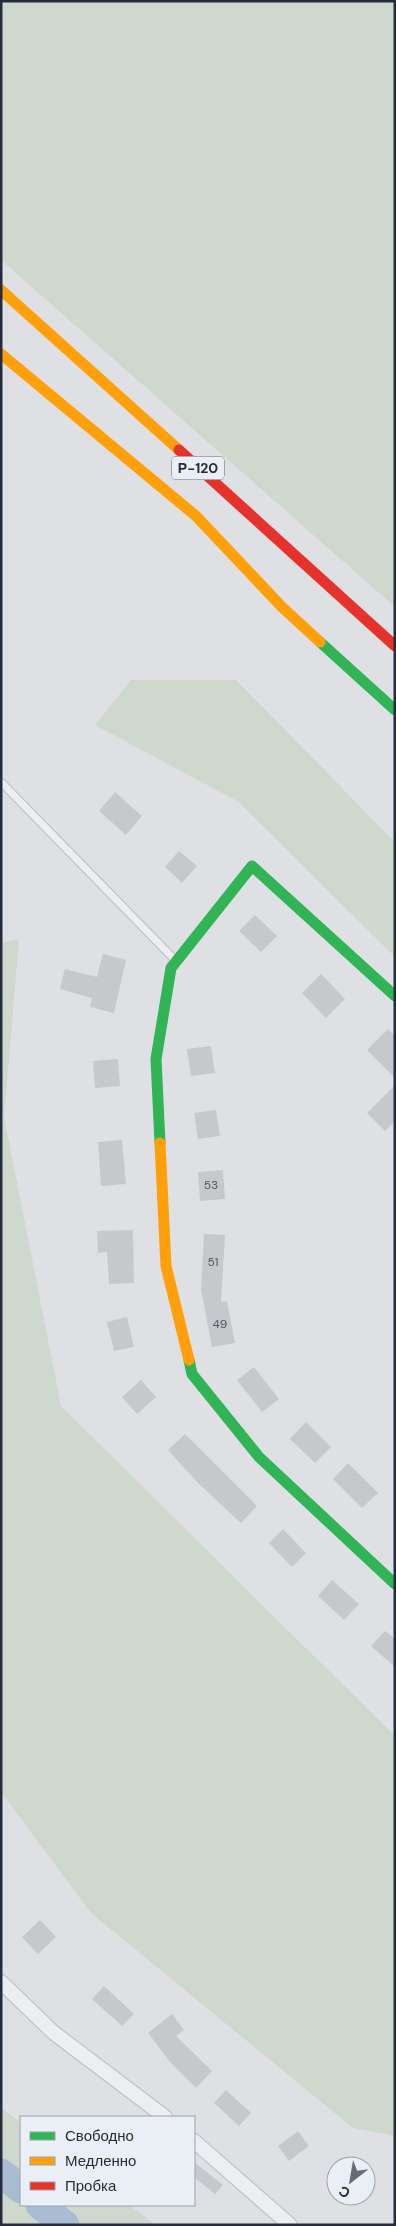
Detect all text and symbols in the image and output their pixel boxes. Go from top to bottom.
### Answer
road number: Р-120 [172,456,224,479]
house number: 53 [204,1177,218,1193]
house number: 51 [207,1254,219,1270]
house number: 49 [213,1316,227,1332]
legend [20,2116,195,2206]
text: Свободно [65,2126,134,2146]
text: Медленно [65,2151,136,2171]
north arrow [326,2156,376,2206]
text: Пробка [65,2176,117,2196]
text: С [335,2182,353,2202]

